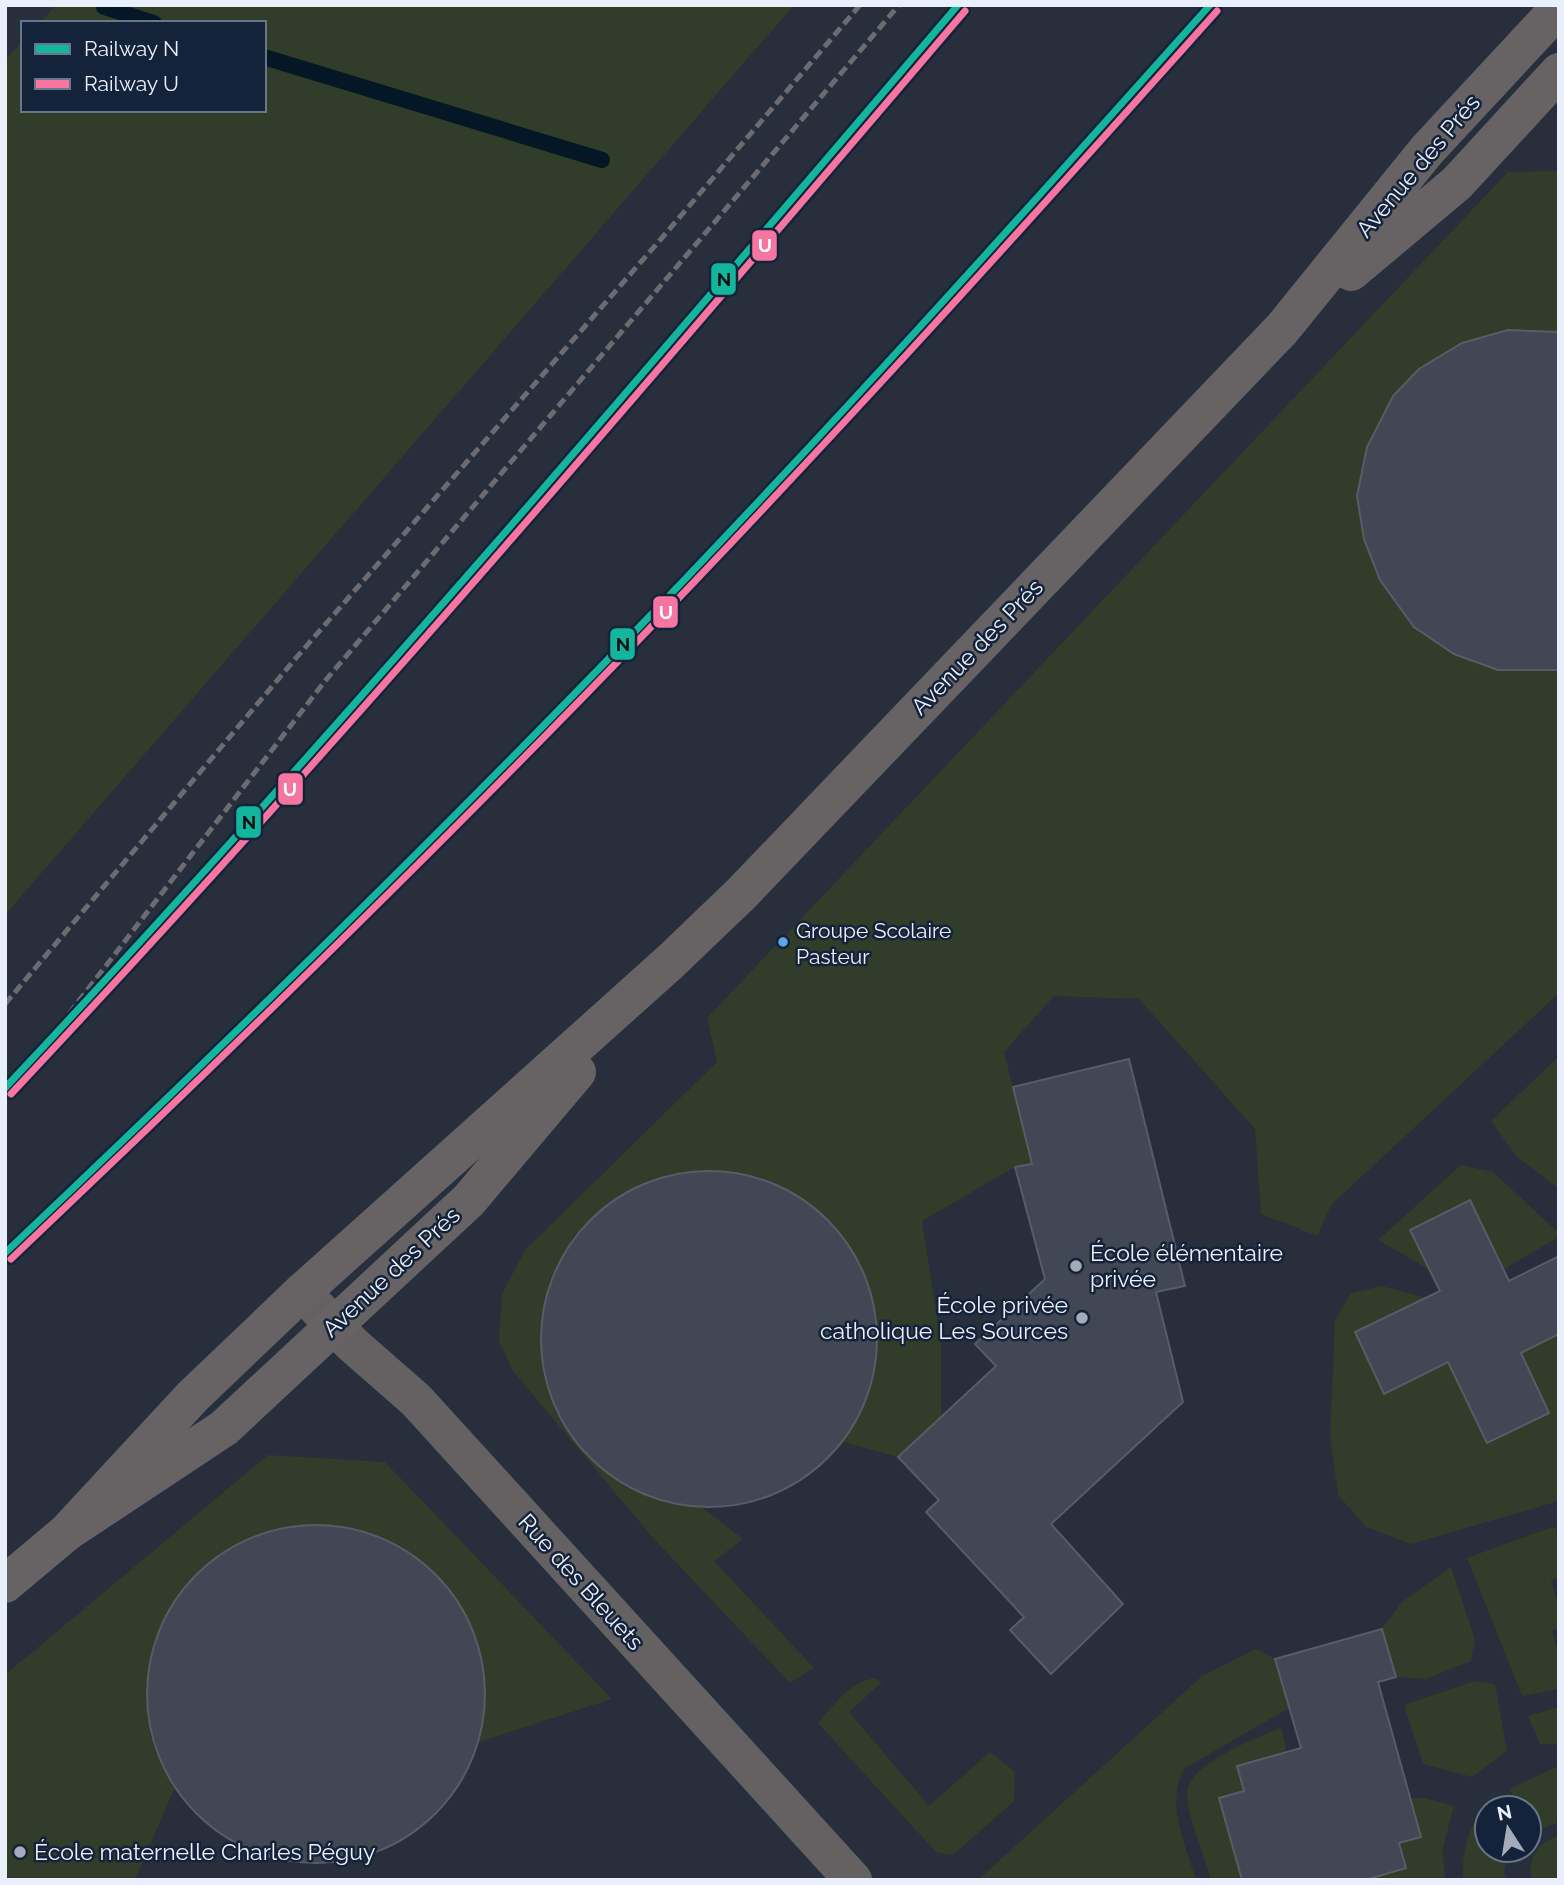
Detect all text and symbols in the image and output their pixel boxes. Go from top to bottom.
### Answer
legend [21,21,266,112]
text: Railway N [84,36,179,61]
text: Railway U [84,71,179,96]
street label: Avenue des Prés [1350,89,1485,243]
line badge: U [751,229,778,262]
text: U [758,234,772,256]
line badge: N [710,262,737,296]
text: N [717,268,731,290]
street label: Avenue des Prés [905,573,1048,720]
line badge: U [652,595,679,629]
text: U [659,601,673,623]
line badge: N [609,627,636,661]
text: N [616,633,630,655]
line badge: U [277,772,304,806]
text: U [283,778,297,800]
line badge: N [235,805,262,839]
text: N [242,811,256,833]
place label: Groupe Scolaire Pasteur [796,918,951,969]
marker: Groupe Scolaire Pasteur [776,935,790,949]
street label: Avenue des Prés [316,1201,465,1342]
place label: École élémentaire privée [1090,1239,1283,1292]
marker: École élémentaire privée [1068,1258,1084,1274]
place label: École privée catholique Les Sources [820,1291,1068,1344]
marker: École privée catholique Les Sources [1074,1310,1090,1326]
street label: Rue des Bleuets [513,1508,649,1655]
north arrow [1473,1794,1543,1864]
text: N [1495,1800,1514,1825]
place label: École maternelle Charles Péguy [34,1838,375,1865]
marker: École maternelle Charles Péguy [12,1844,28,1860]

